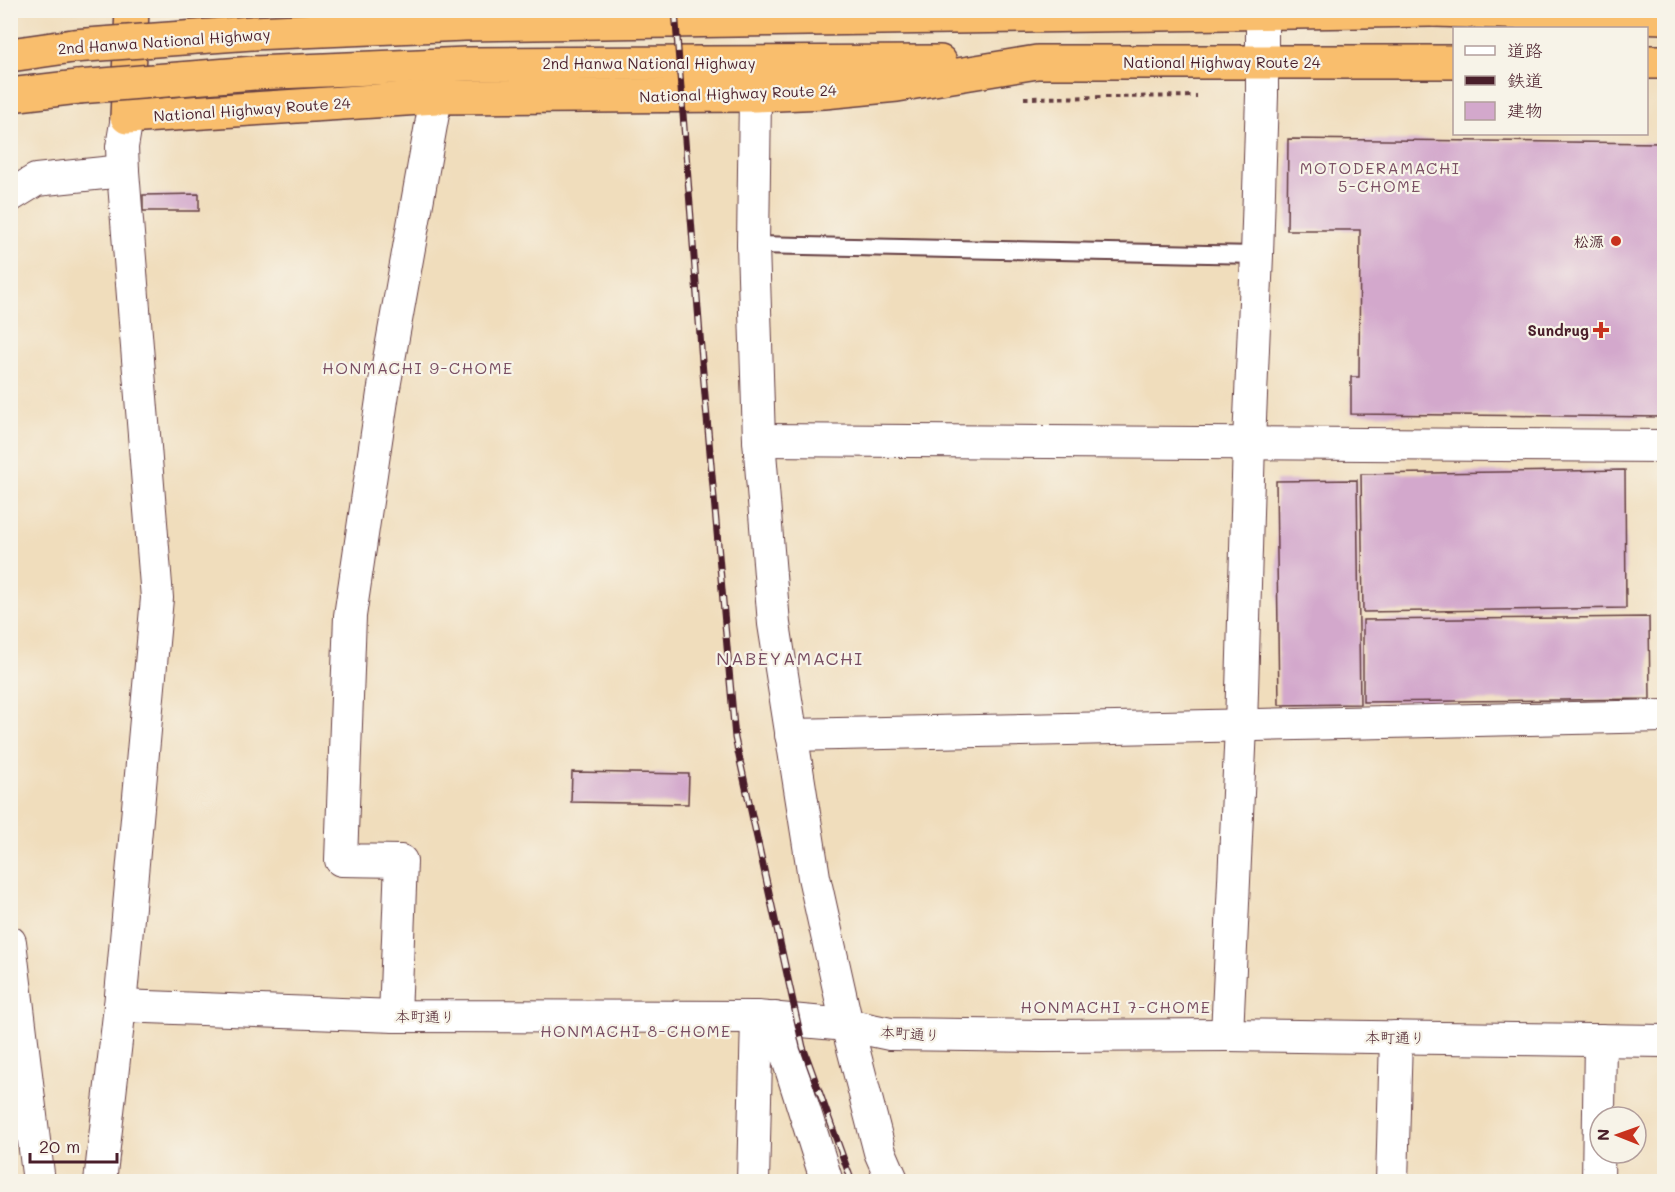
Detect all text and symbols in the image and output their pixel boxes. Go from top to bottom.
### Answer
street label: 2nd Hanwa National Highway [57,24,271,58]
legend [1453,27,1648,135]
text: 道路 [1507,38,1543,62]
street label: National Highway Route 24 [1123,52,1321,72]
street label: 2nd Hanwa National Highway [542,53,756,73]
text: 鉄道 [1507,68,1543,92]
street label: National Highway Route 24 [639,80,837,106]
street label: National Highway Route 24 [153,92,351,126]
text: 建物 [1507,98,1543,122]
district label: MOTODERAMACHI 5-CHOME [1300,157,1460,196]
place label: 松源 [1574,231,1604,251]
marker: 松源 [1609,234,1623,248]
place label: Sundrug [1528,320,1589,340]
marker: Sundrug [1594,323,1608,337]
district label: HONMACHI 9-CHOME [322,357,514,378]
district label: NABEYAMACHI [716,646,864,670]
district label: HONMACHI 7-CHOME [1021,996,1211,1017]
street label: 本町通り [395,1006,455,1026]
district label: HONMACHI 8-CHOME [540,1020,732,1041]
street label: 本町通り [879,1021,941,1045]
street label: 本町通り [1365,1026,1425,1048]
north arrow [1588,1105,1648,1165]
scale bar [30,1126,117,1164]
text: N [1592,1128,1613,1141]
text: 20 m [39,1134,80,1158]

